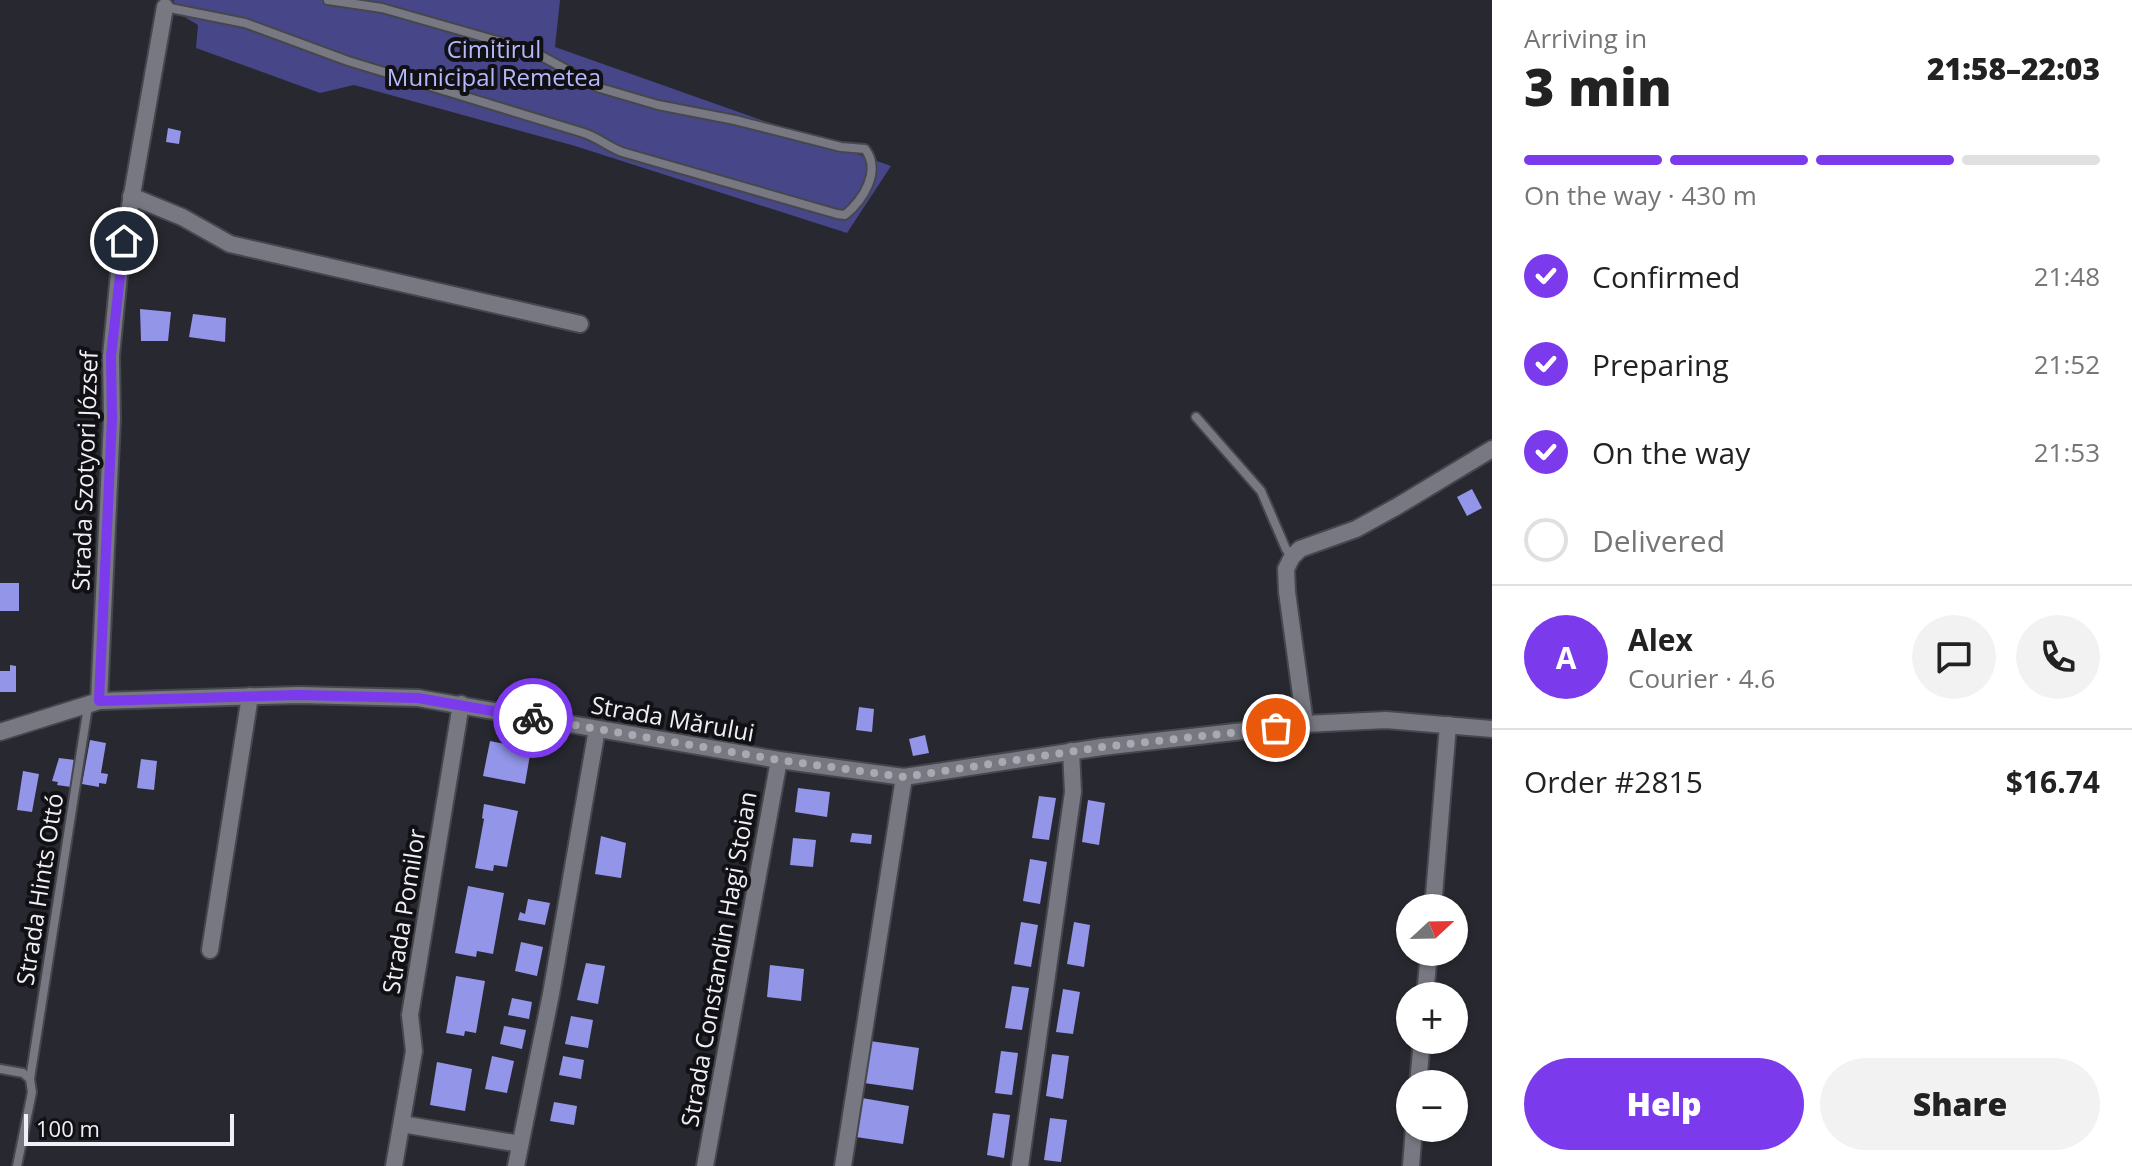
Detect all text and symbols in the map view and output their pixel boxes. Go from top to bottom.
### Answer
text: Arriving in [1524,20,1647,56]
park label: Cimitirul Municipal Remetea [387,32,601,93]
text: 21:58–22:03 [1927,48,2100,89]
text: 3 min [1524,50,1672,121]
text: On the way · 430 m [1524,177,1757,213]
pin [90,207,158,275]
icon: home [102,219,146,263]
icon: check [1524,254,1568,298]
text: Confirmed [1592,256,1740,297]
text: 21:48 [2034,258,2100,294]
icon: check [1524,342,1568,386]
text: Preparing [1592,344,1729,385]
text: 21:52 [2034,346,2100,382]
street label: Strada Szotyori József [63,348,105,592]
icon: check [1524,430,1568,474]
text: On the way [1592,432,1750,473]
text: 21:53 [2034,434,2100,470]
text: Delivered [1592,520,1725,561]
button: chat [1912,615,1996,699]
button: phone [2016,615,2100,699]
text: Alex [1628,619,1693,660]
text: A [1556,637,1576,678]
text: Courier · 4.6 [1628,660,1775,696]
courier [493,678,573,758]
street label: Strada Mărului [589,687,757,749]
pin [1242,694,1310,762]
icon: bike [511,696,555,740]
icon: bag [1254,706,1298,750]
text: Order #2815 [1524,761,1703,802]
text: $16.74 [2006,761,2100,802]
street label: Strada Constandin Hagi Stoian [672,789,764,1129]
street label: Strada Hints Ottó [8,791,70,987]
street label: Strada Pomilor [374,826,432,996]
north arrow [1396,894,1468,966]
map controls [1396,894,1468,1142]
button: + [1396,982,1468,1054]
button: Help [1524,1058,1804,1150]
button: Share [1820,1058,2100,1150]
button: − [1396,1070,1468,1142]
scale bar [24,1110,234,1146]
text: 100 m [36,1113,100,1143]

